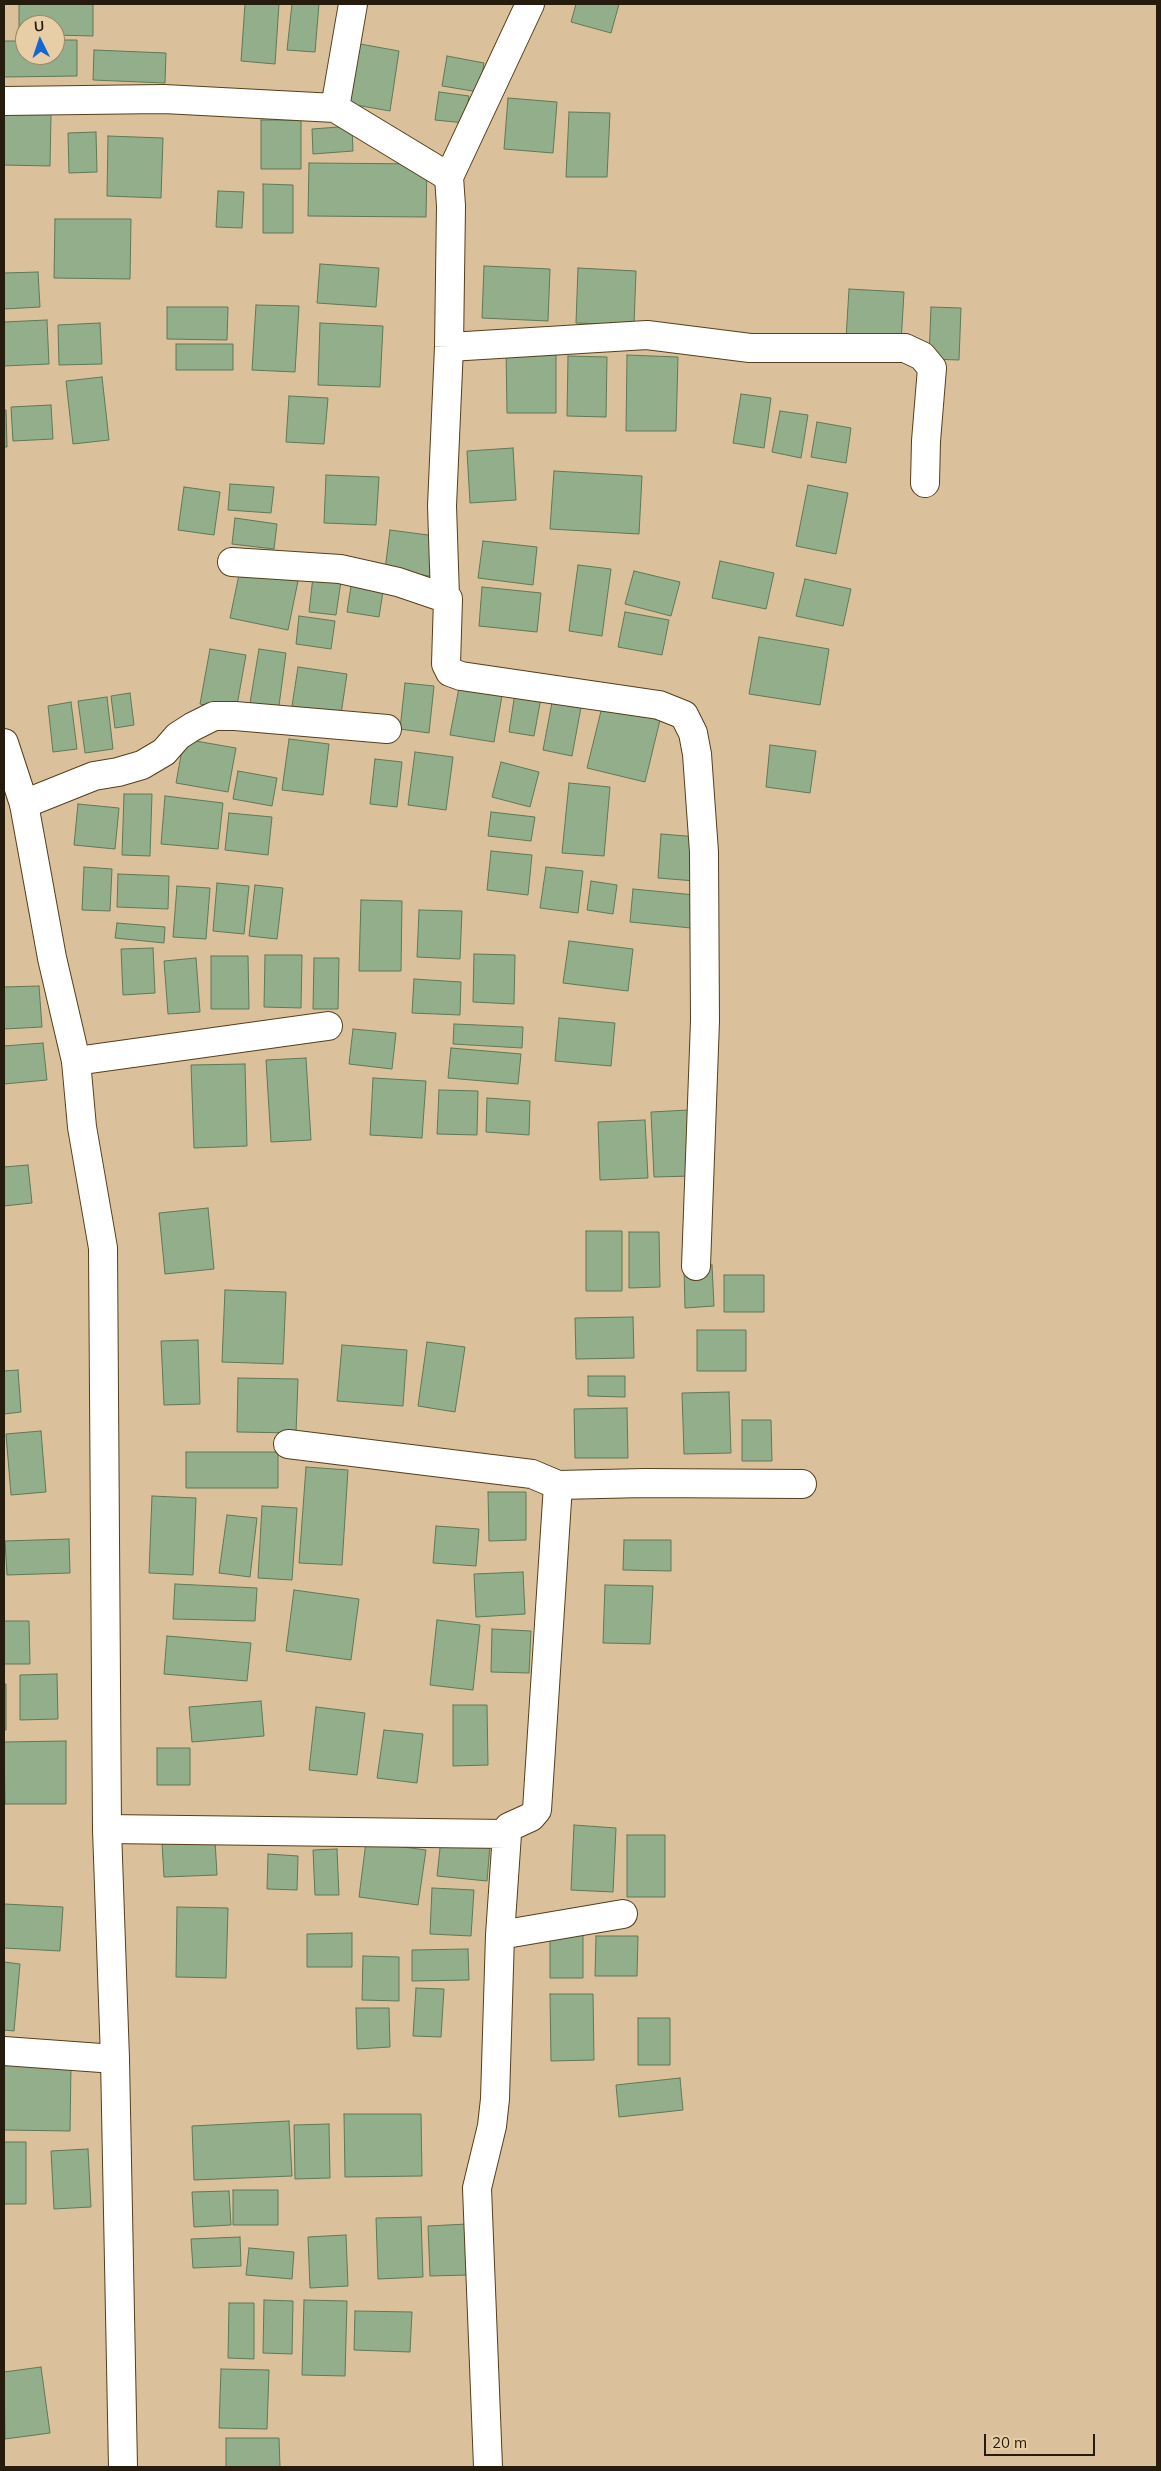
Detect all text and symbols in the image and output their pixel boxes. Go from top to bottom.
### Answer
north arrow [15,15,65,65]
text: U [33,17,45,35]
scale bar [986,2424,1097,2456]
text: 20 m [992,2433,1027,2452]

